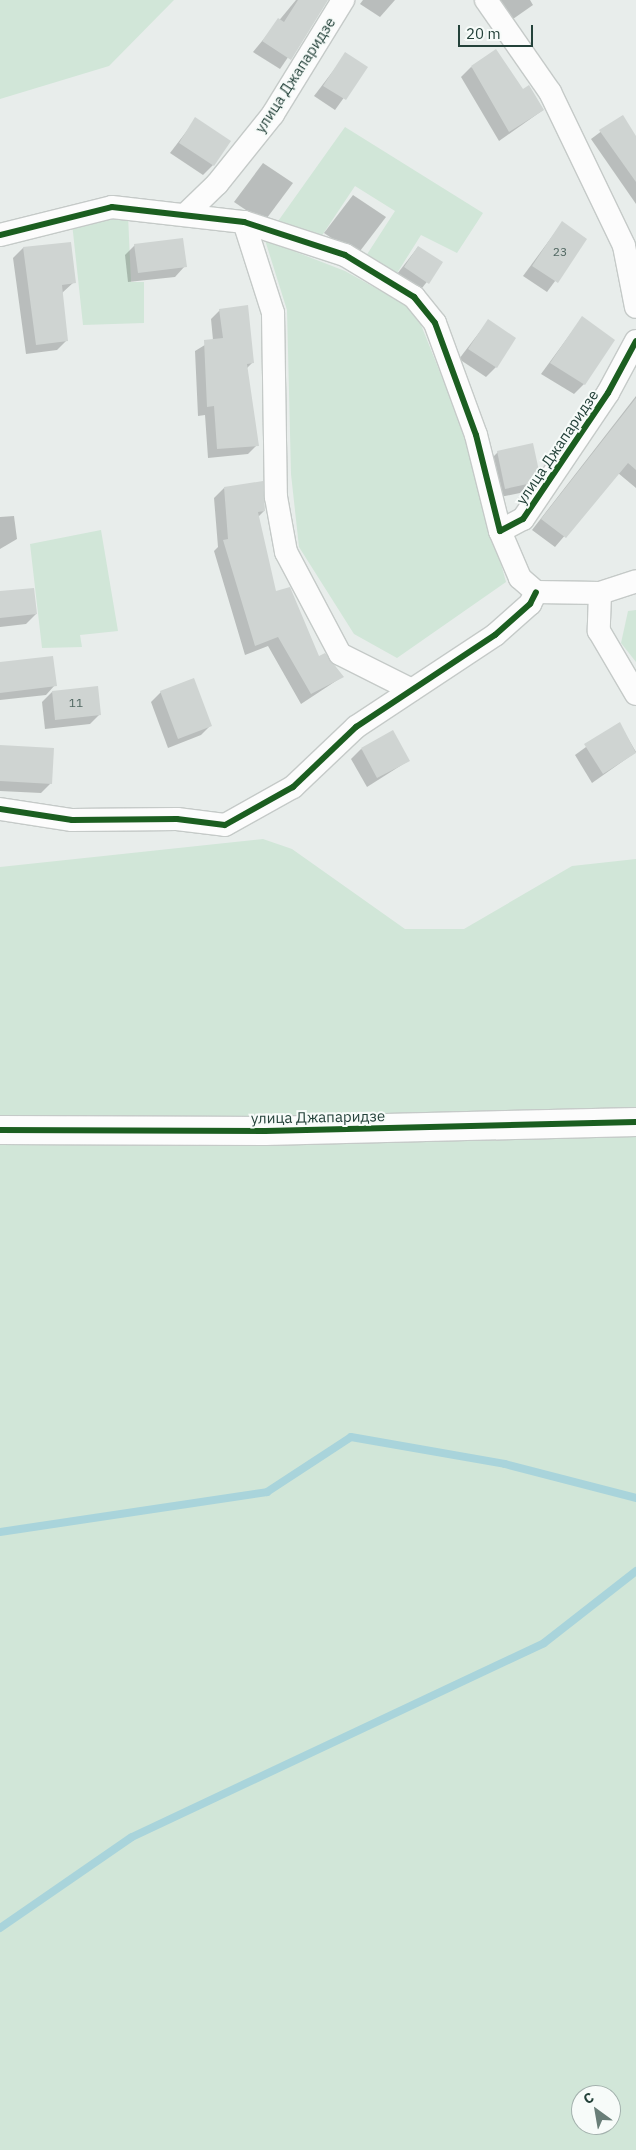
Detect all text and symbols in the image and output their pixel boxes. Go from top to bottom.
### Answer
street label: улица Джапаридзе [251,14,339,136]
scale bar [461,15,536,47]
text: 20 m [466,24,501,43]
house number: 23 [553,245,567,259]
street label: улица Джапаридзе [512,386,602,508]
house number: 11 [69,696,83,710]
street label: улица Джапаридзе [251,1107,385,1127]
north arrow [571,2085,621,2135]
text: С [580,2088,597,2108]

